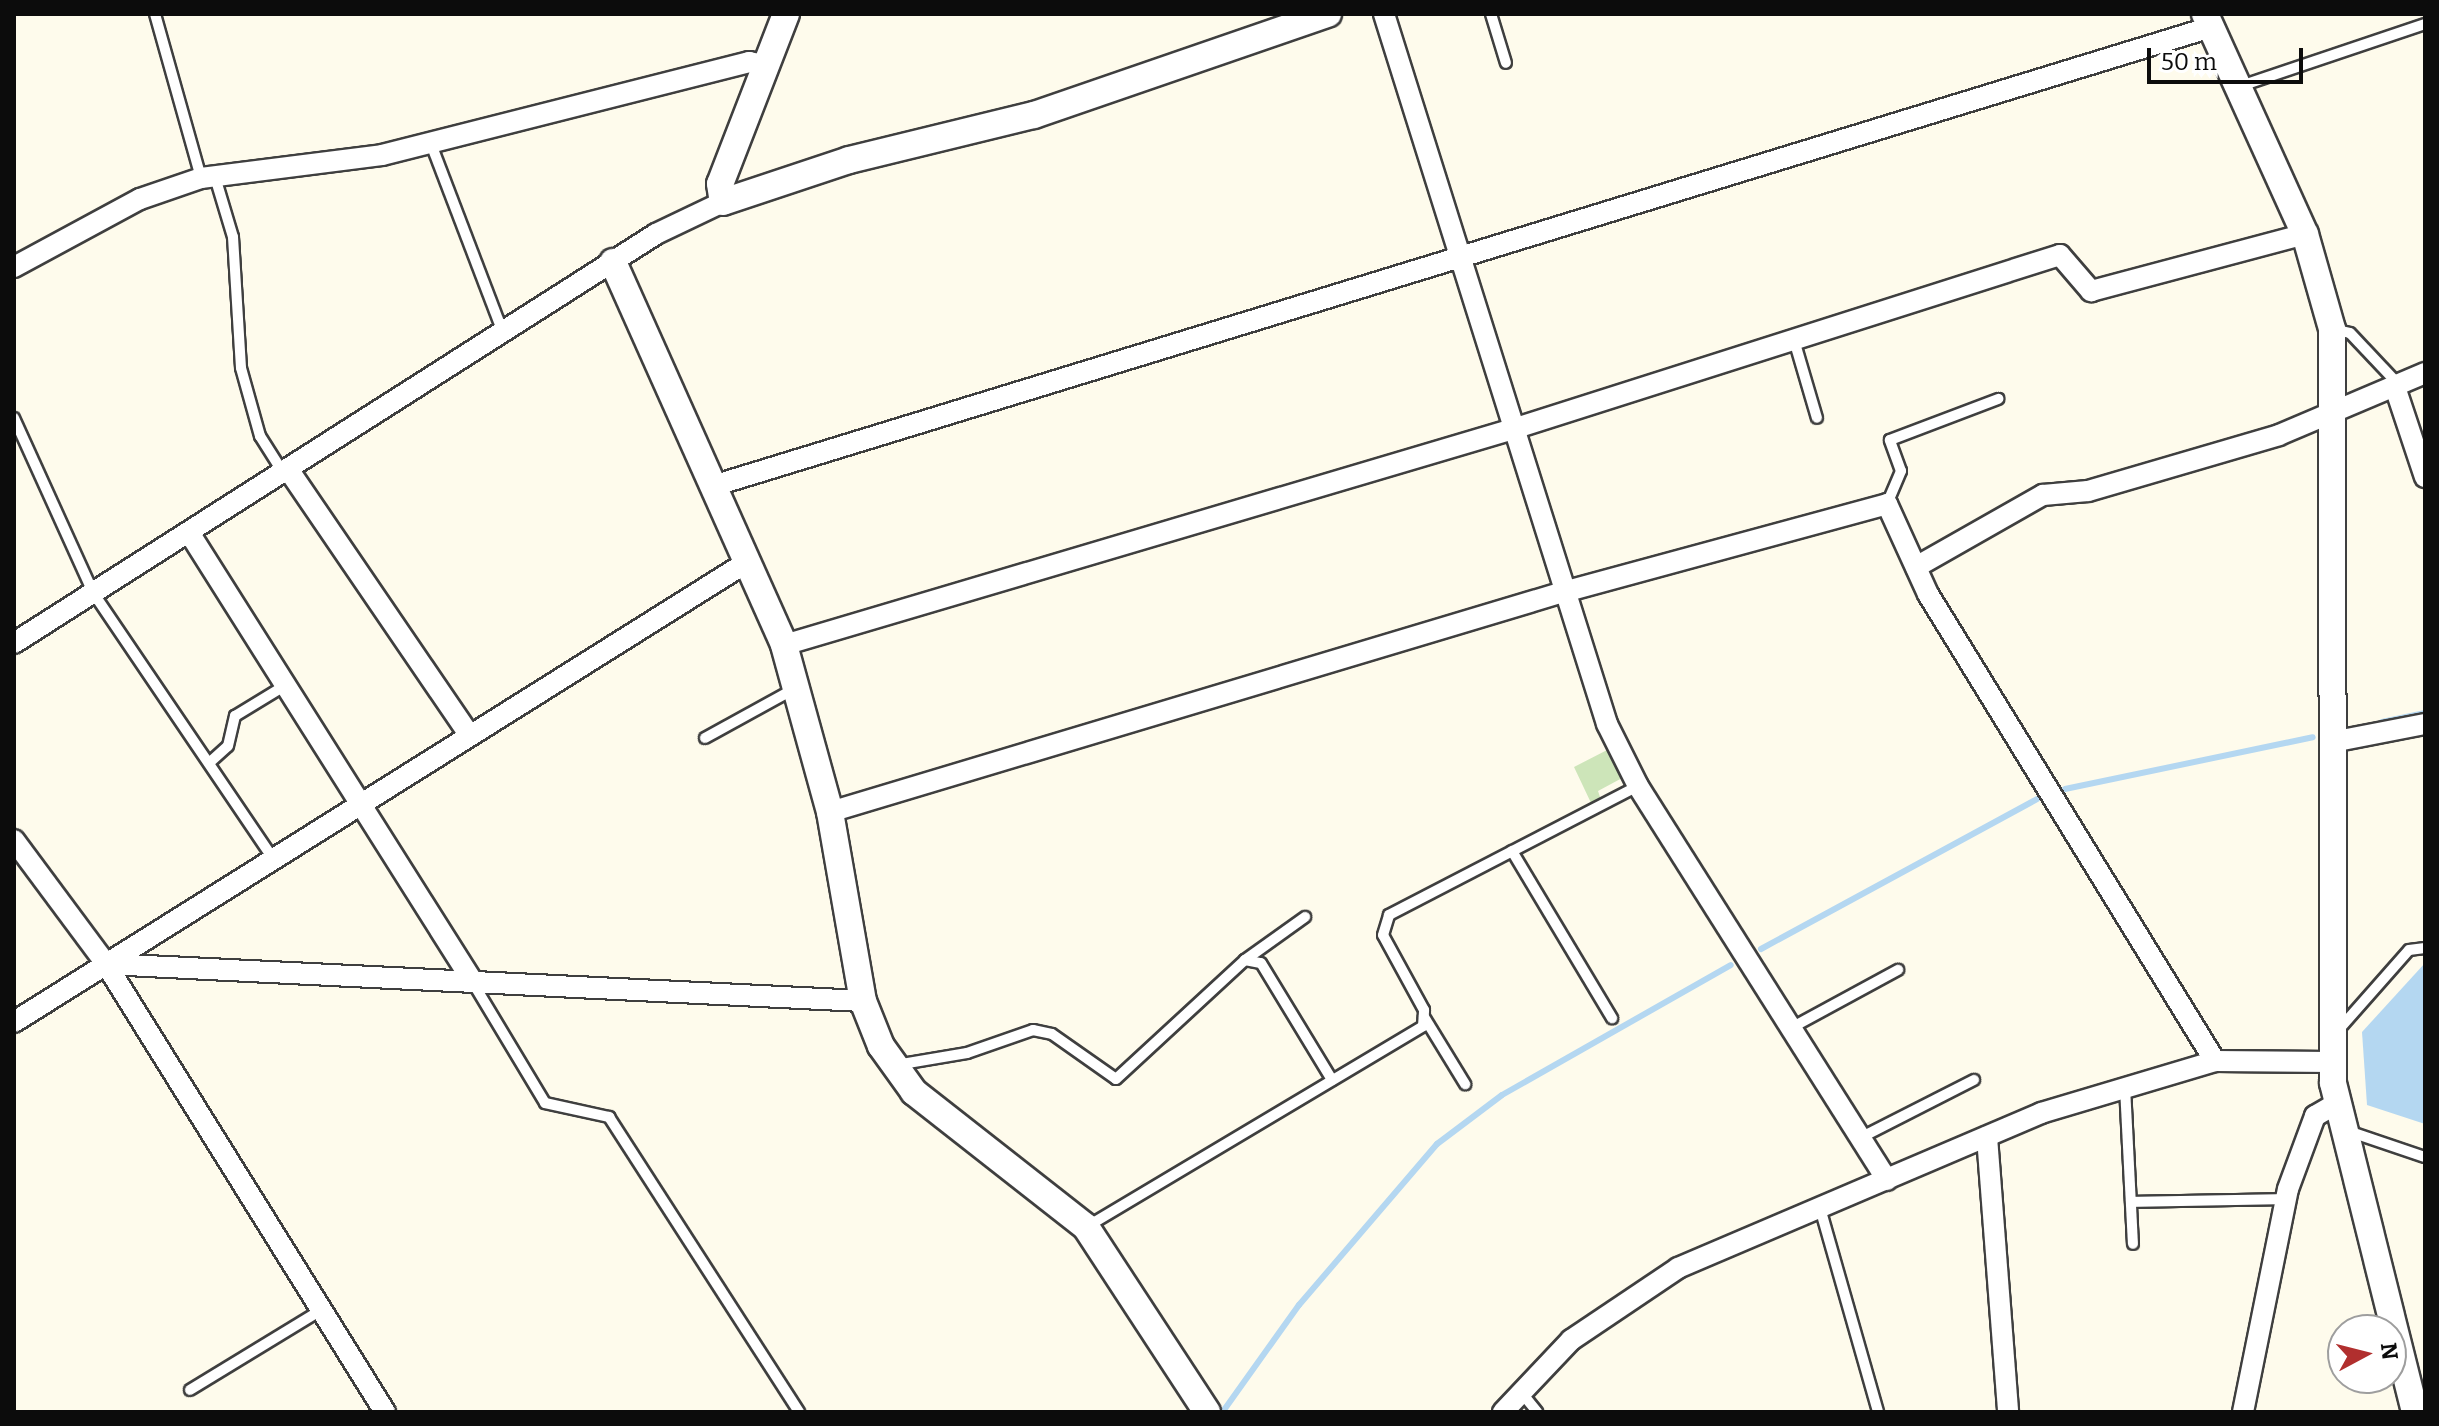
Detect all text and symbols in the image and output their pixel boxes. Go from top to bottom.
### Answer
scale bar [2151,32,2307,82]
text: 50 m [2161,48,2217,76]
north arrow [2327,1314,2407,1394]
text: N [2375,1341,2404,1361]

